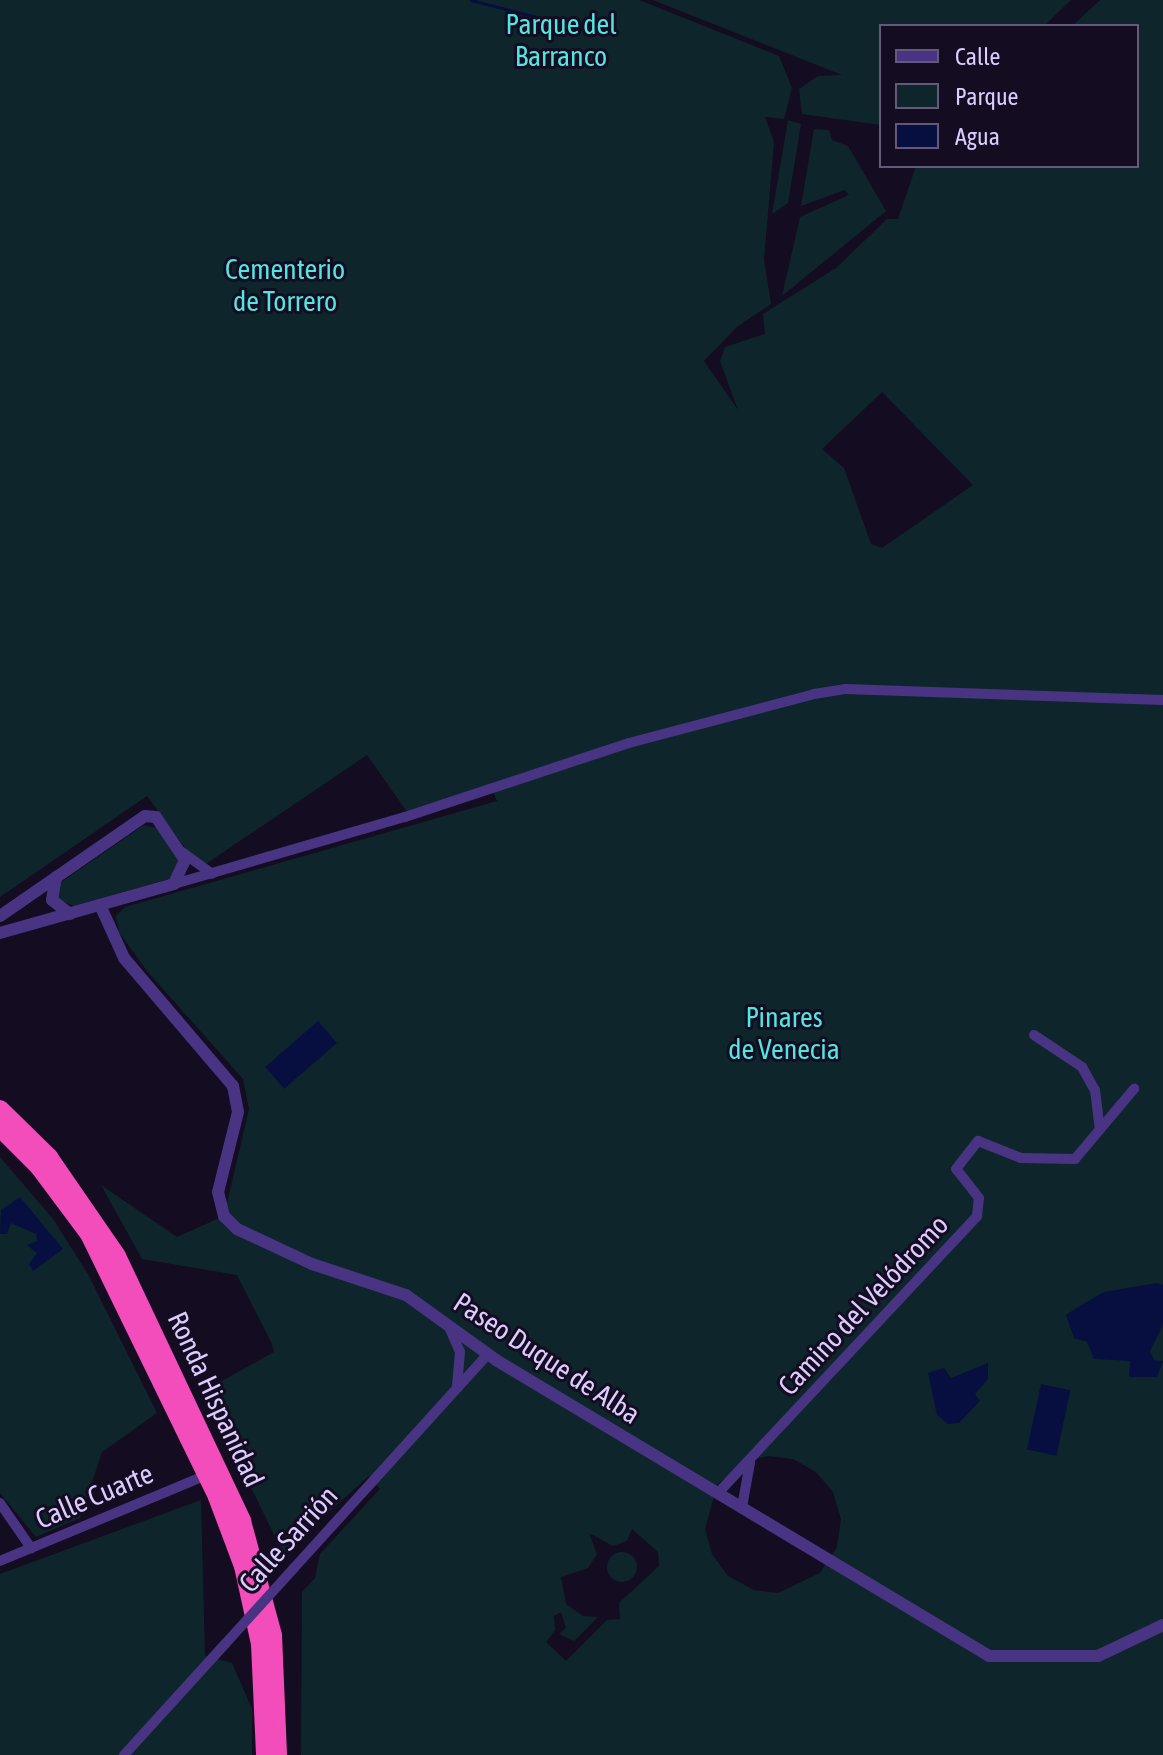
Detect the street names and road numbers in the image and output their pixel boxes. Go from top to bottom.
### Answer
street label: Camino del Velódromo [771,1208,955,1402]
street label: Paseo Duque de Alba [448,1285,646,1431]
street label: Ronda Hispanidad [161,1306,271,1492]
street label: Calle Cuarte [30,1456,158,1536]
street label: Calle Sarrión [232,1479,344,1599]

